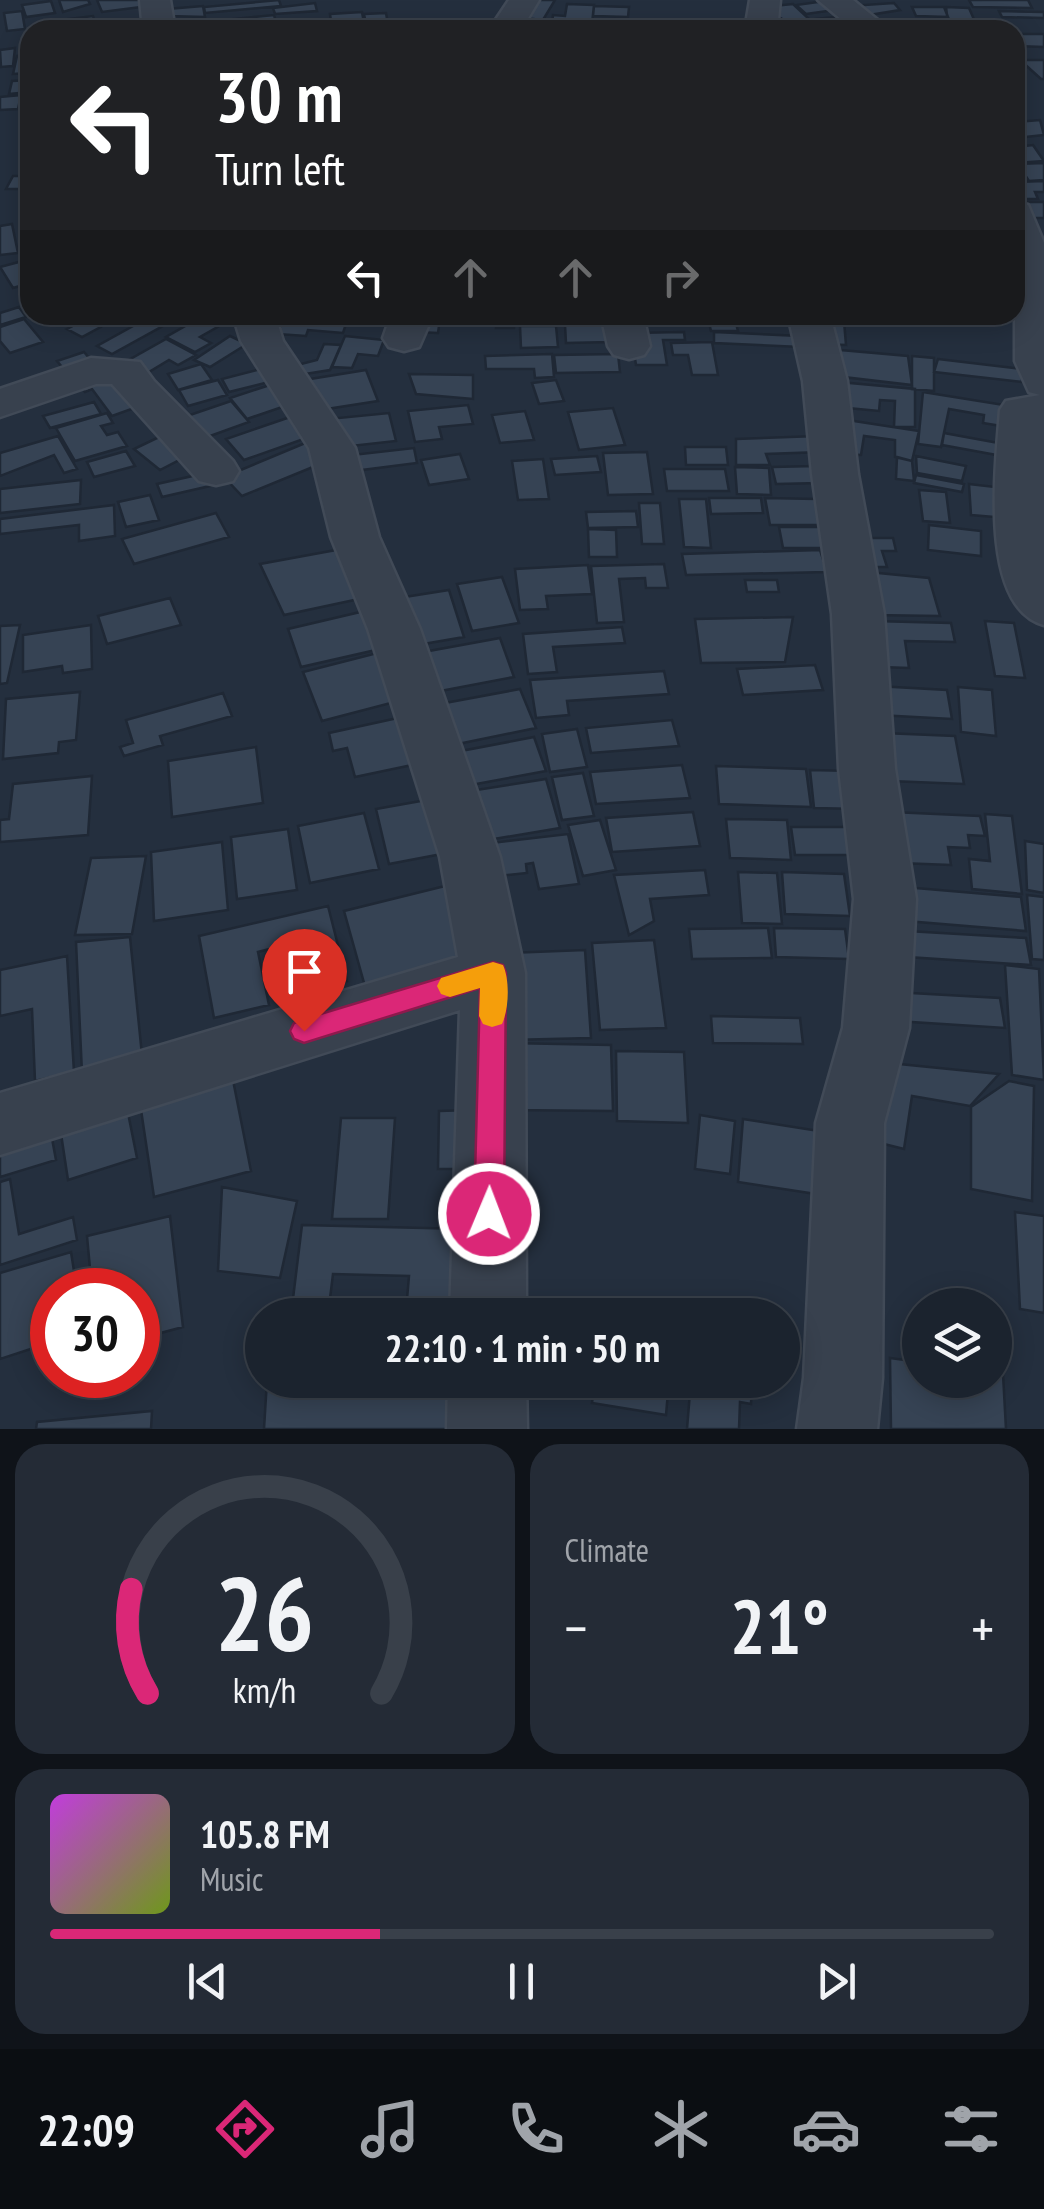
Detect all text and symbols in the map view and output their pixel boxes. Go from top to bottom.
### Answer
text: 30 m [215,51,343,141]
icon: left [50,60,180,190]
text: Turn left [215,139,345,197]
icon: left [338,250,393,305]
icon: ahead [443,250,498,305]
icon: ahead [548,250,603,305]
icon: right [653,250,708,305]
pin [262,929,347,1032]
icon: arrive [277,944,332,999]
position arrow [437,1162,541,1266]
speed limit sign: 30 [30,1268,160,1398]
map controls [902,1288,1012,1398]
button: layers [902,1288,1012,1398]
text: 22:10 · 1 min · 50 m [385,1323,660,1372]
text: Climate [565,1529,649,1571]
text: 26 [215,1545,314,1680]
text: 21° [730,1578,829,1675]
text: − [565,1592,587,1663]
text: + [971,1592,994,1663]
text: km/h [233,1667,296,1713]
text: 105.8 FM [200,1809,330,1858]
text: Music [200,1858,263,1900]
icon: previous [180,1954,235,2009]
icon: pause [494,1954,549,2009]
icon: next [809,1954,864,2009]
icon: directions [210,2094,280,2164]
icon: music [355,2094,425,2164]
icon: phone [501,2094,571,2164]
icon: climate [646,2094,716,2164]
icon: car [791,2094,861,2164]
icon: filters [936,2094,1006,2164]
text: 22:09 [38,2100,135,2158]

